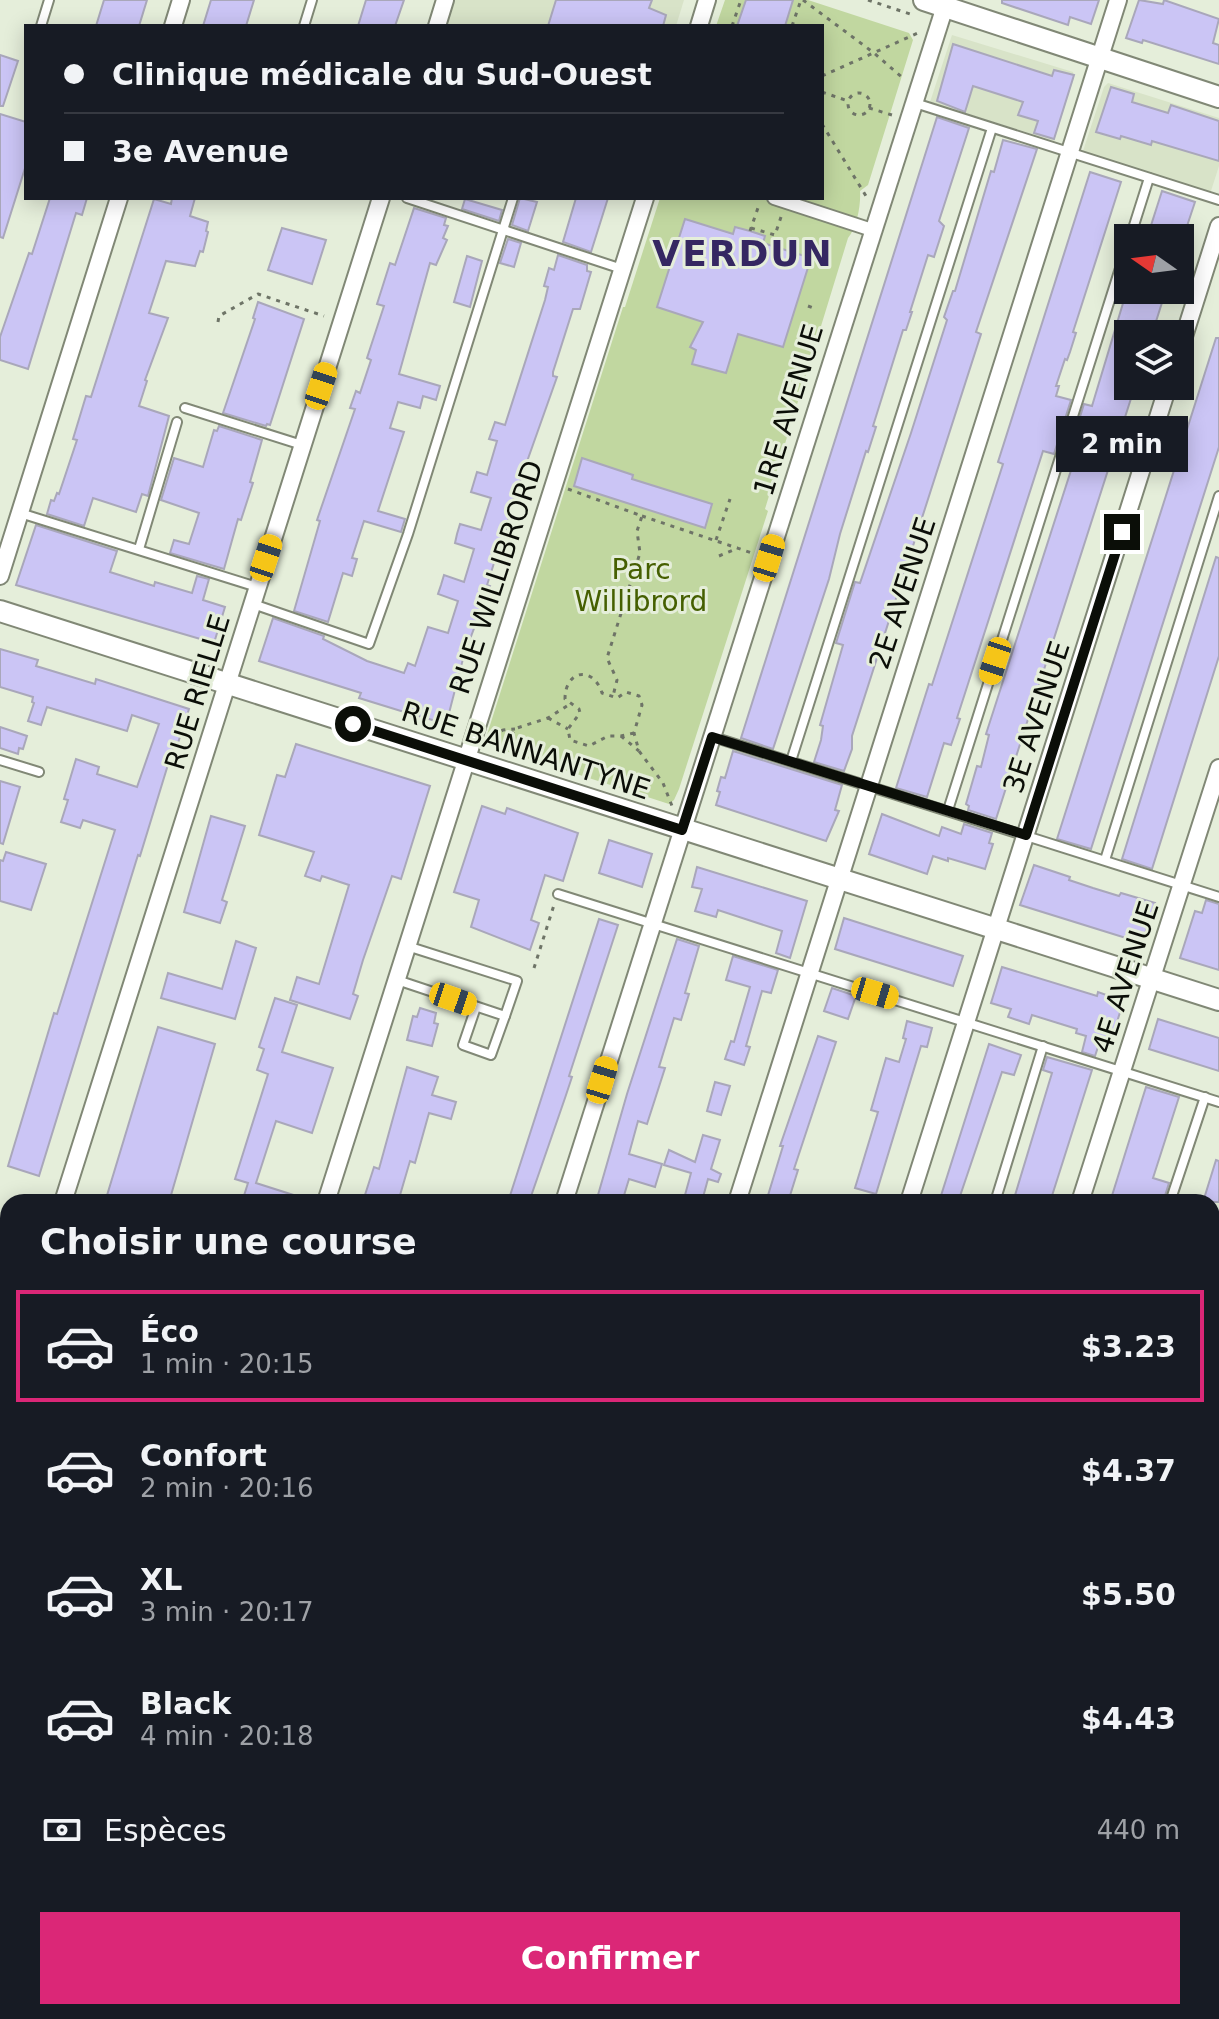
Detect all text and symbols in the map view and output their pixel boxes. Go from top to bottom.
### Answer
text: Clinique médicale du Sud-Ouest [112,57,652,92]
text: 3e Avenue [112,134,289,169]
north arrow [1114,224,1194,304]
map controls [1114,224,1194,400]
district label: VERDUN [652,233,834,274]
button: layers [1114,320,1194,400]
street label: 1RE AVENUE [747,321,830,500]
car [302,359,340,413]
callout: 2 min [1056,416,1188,472]
text: 2 min [1081,429,1163,459]
street label: RUE WILLIBRORD [443,456,550,698]
street label: 2E AVENUE [862,513,943,673]
route end [1104,514,1140,550]
car [247,531,285,585]
car [751,532,787,584]
park label: Parc Willibrord [575,553,707,618]
street label: RUE RIELLE [158,610,237,774]
car [976,634,1014,688]
street label: 3E AVENUE [996,637,1077,797]
street label: RUE BANNANTYNE [397,695,654,806]
route start [335,706,371,742]
street label: 4E AVENUE [1085,897,1166,1057]
car [849,975,901,1011]
car [426,980,480,1018]
car [584,1054,620,1106]
text: Choisir une course [40,1221,417,1262]
icon: car [44,1310,116,1382]
text: Éco [140,1314,199,1349]
text: $3.23 [1081,1329,1176,1364]
text: 1 min · 20:15 [140,1349,314,1379]
icon: car [44,1434,116,1506]
text: Confort [140,1438,267,1473]
text: $4.37 [1081,1453,1176,1488]
text: 2 min · 20:16 [140,1473,314,1503]
icon: car [44,1558,116,1630]
text: XL [140,1562,182,1597]
text: $5.50 [1081,1577,1176,1612]
text: 3 min · 20:17 [140,1597,314,1627]
icon: car [44,1682,116,1754]
text: Black [140,1686,231,1721]
text: $4.43 [1081,1701,1176,1736]
text: 4 min · 20:18 [140,1721,314,1751]
icon: cash [40,1808,84,1852]
text: Espèces [104,1813,227,1848]
text: 440 m [1097,1815,1180,1845]
button: Confirmer [40,1912,1180,2004]

